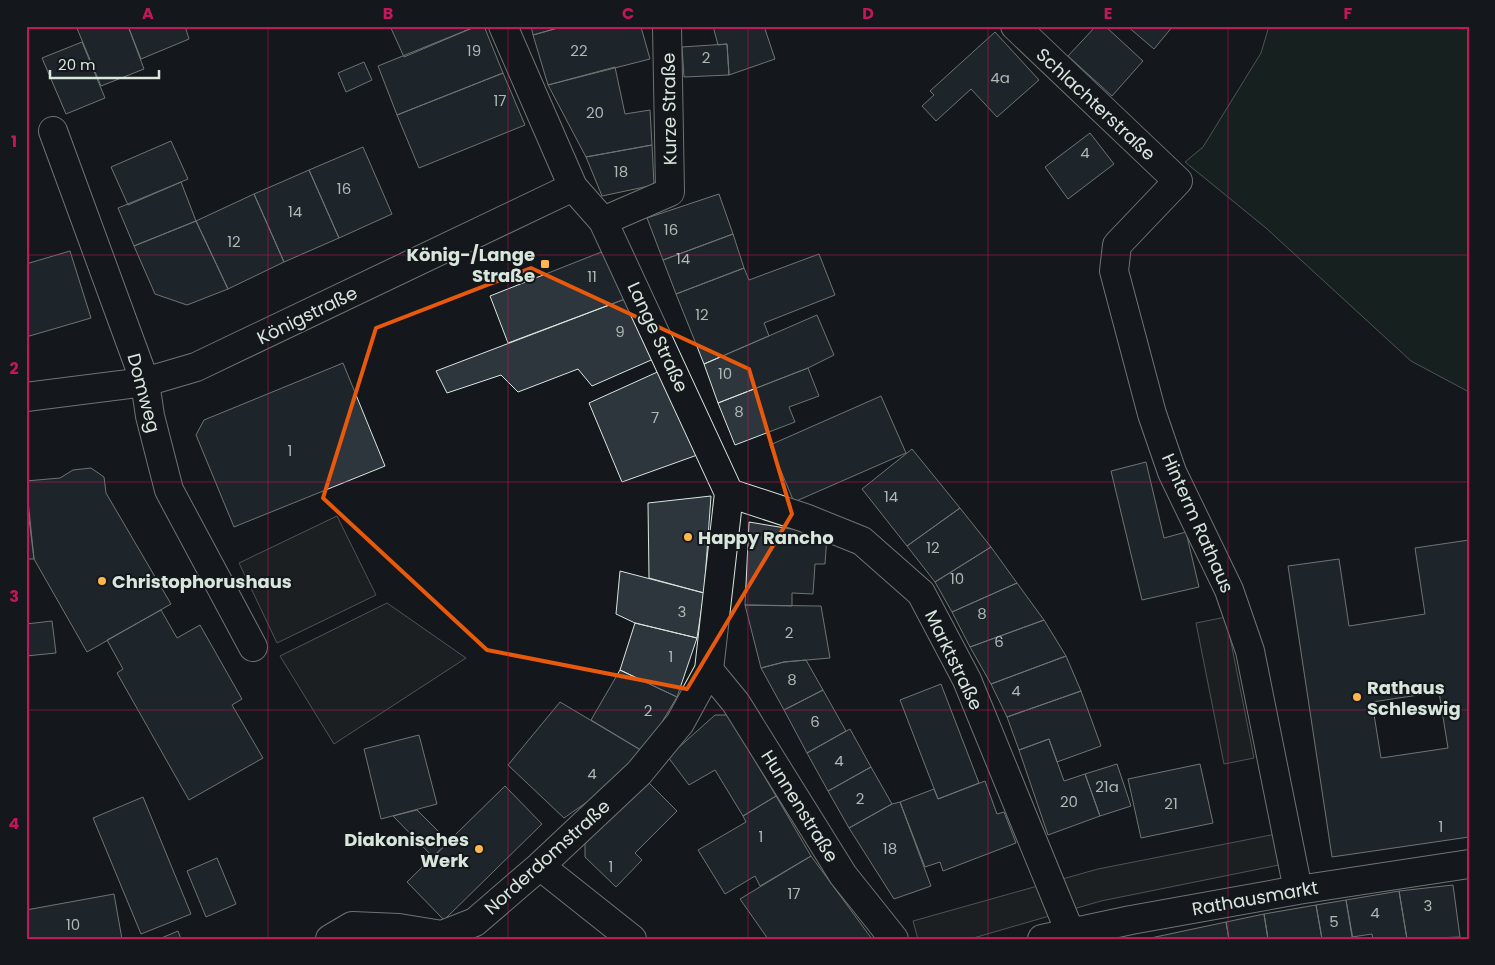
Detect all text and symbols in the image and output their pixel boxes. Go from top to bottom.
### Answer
text: A [142,2,154,25]
text: B [383,2,393,25]
text: C [622,2,634,25]
text: D [862,2,874,25]
text: E [1104,2,1112,25]
text: F [1344,2,1353,25]
house number: 19 [467,40,481,61]
house number: 22 [570,40,588,61]
street label: Schlachterstraße [1031,42,1161,166]
house number: 2 [702,47,710,68]
scale bar [50,48,159,80]
street label: Kurze Straße [656,52,682,166]
text: 20 m [58,54,96,75]
house number: 4a [990,67,1010,88]
house number: 17 [494,90,507,111]
house number: 20 [586,102,604,123]
text: 1 [11,130,17,153]
house number: 4 [1080,142,1090,163]
house number: 18 [614,161,628,182]
house number: 16 [337,178,351,199]
house number: 14 [288,201,302,222]
house number: 16 [664,219,678,240]
house number: 12 [227,231,241,252]
place label: König-/Lange Straße [406,242,535,288]
house number: 14 [676,248,690,269]
marker: König-/Lange Straße [539,258,551,270]
house number: 11 [587,266,597,287]
street label: Lange Straße [622,278,694,396]
street label: Königstraße [253,280,361,350]
house number: 12 [695,304,709,325]
house number: 9 [615,321,625,342]
street label: Domweg [121,351,167,435]
text: 2 [9,357,19,380]
house number: 10 [718,363,732,384]
house number: 8 [734,401,744,422]
house number: 7 [651,407,659,428]
house number: 1 [288,440,292,461]
street label: Hinterm Rathaus [1156,449,1240,597]
house number: 14 [884,486,898,507]
place label: Happy Rancho [698,525,834,550]
marker: Happy Rancho [682,531,694,543]
house number: 12 [926,537,940,558]
house number: 10 [950,568,964,589]
place label: Christophorushaus [112,569,292,594]
marker: Christophorushaus [96,575,108,587]
text: 3 [9,585,19,608]
house number: 3 [678,601,686,622]
house number: 8 [977,603,987,624]
street label: Marktstraße [919,606,989,714]
house number: 2 [785,622,793,643]
house number: 6 [994,631,1004,652]
house number: 1 [669,646,673,667]
house number: 8 [787,669,797,690]
place label: Rathaus Schleswig [1367,675,1461,721]
house number: 4 [1011,680,1021,701]
marker: Rathaus Schleswig [1351,691,1363,703]
house number: 2 [644,700,652,721]
house number: 6 [810,711,820,732]
street label: Hunnenstraße [755,745,845,867]
house number: 4 [834,750,844,771]
house number: 4 [587,763,597,784]
house number: 21a [1095,776,1119,797]
house number: 2 [856,788,864,809]
house number: 20 [1060,791,1078,812]
house number: 21 [1164,793,1178,814]
street label: Norderdomstraße [479,794,615,920]
text: 4 [9,812,20,835]
house number: 1 [1439,816,1443,837]
house number: 1 [759,826,763,847]
place label: Diakonisches Werk [344,827,470,873]
house number: 18 [883,838,897,859]
marker: Diakonisches Werk [473,843,485,855]
house number: 1 [609,856,613,877]
street label: Rathausmarkt [1190,875,1320,921]
house number: 17 [788,883,801,904]
house number: 3 [1424,895,1432,916]
house number: 4 [1370,902,1380,923]
house number: 5 [1329,911,1339,932]
house number: 10 [66,914,80,935]

